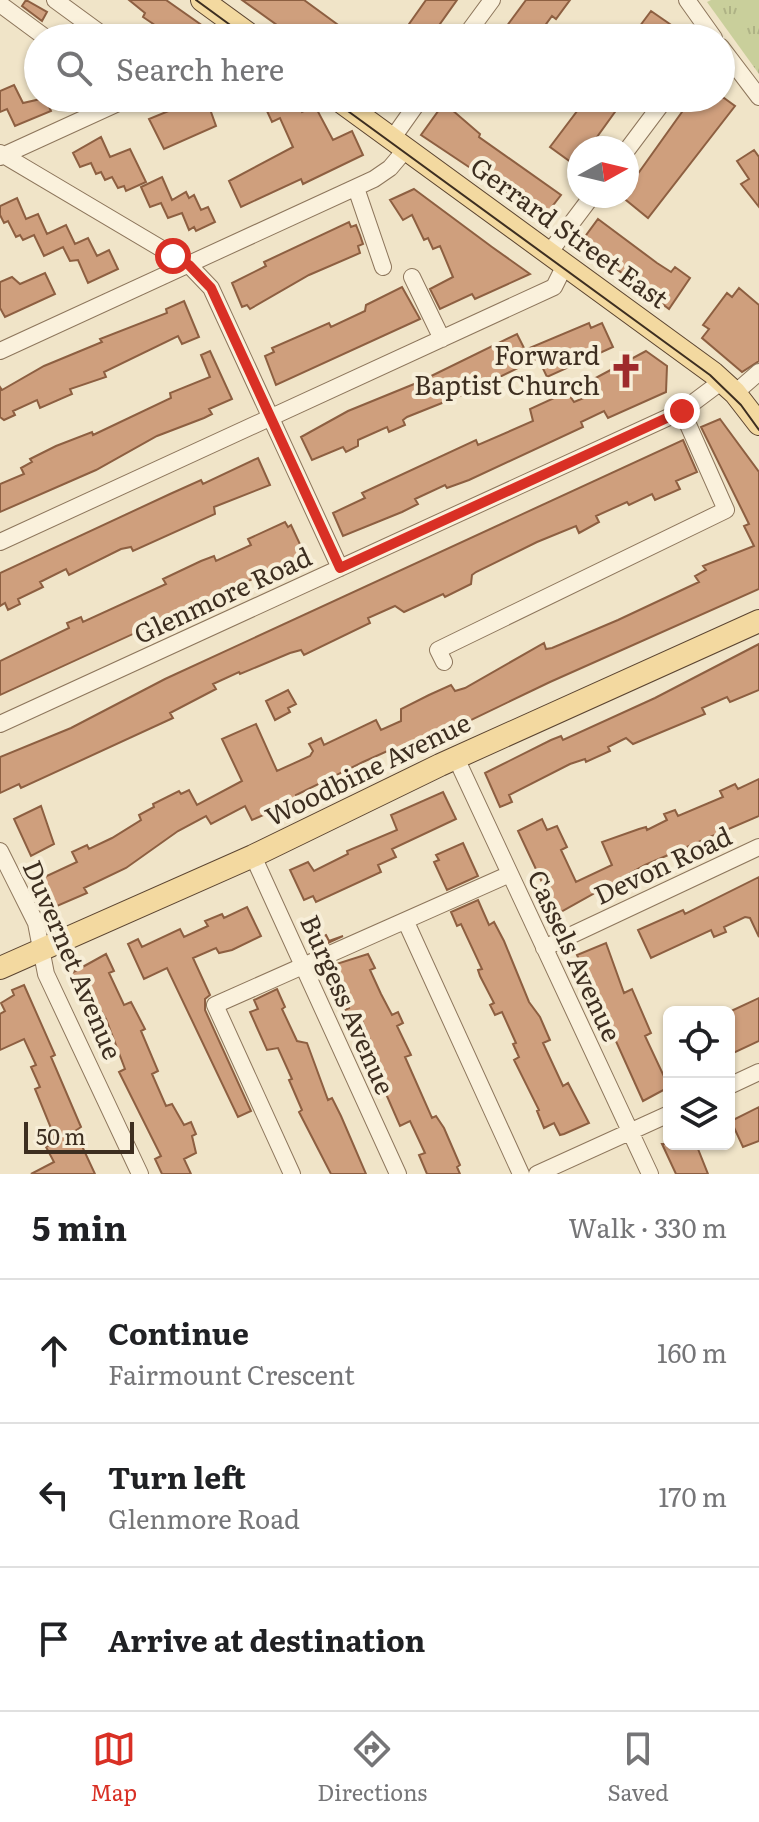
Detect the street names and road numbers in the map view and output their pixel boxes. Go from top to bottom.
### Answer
street label: Gerrard Street East [463,146,678,316]
street label: Glenmore Road [127,535,317,652]
street label: Woodbine Avenue [258,701,476,834]
street label: Devon Road [587,815,737,913]
street label: Duvernet Avenue [15,853,134,1065]
street label: Cassels Avenue [519,863,633,1047]
street label: Burgess Avenue [292,908,406,1100]

